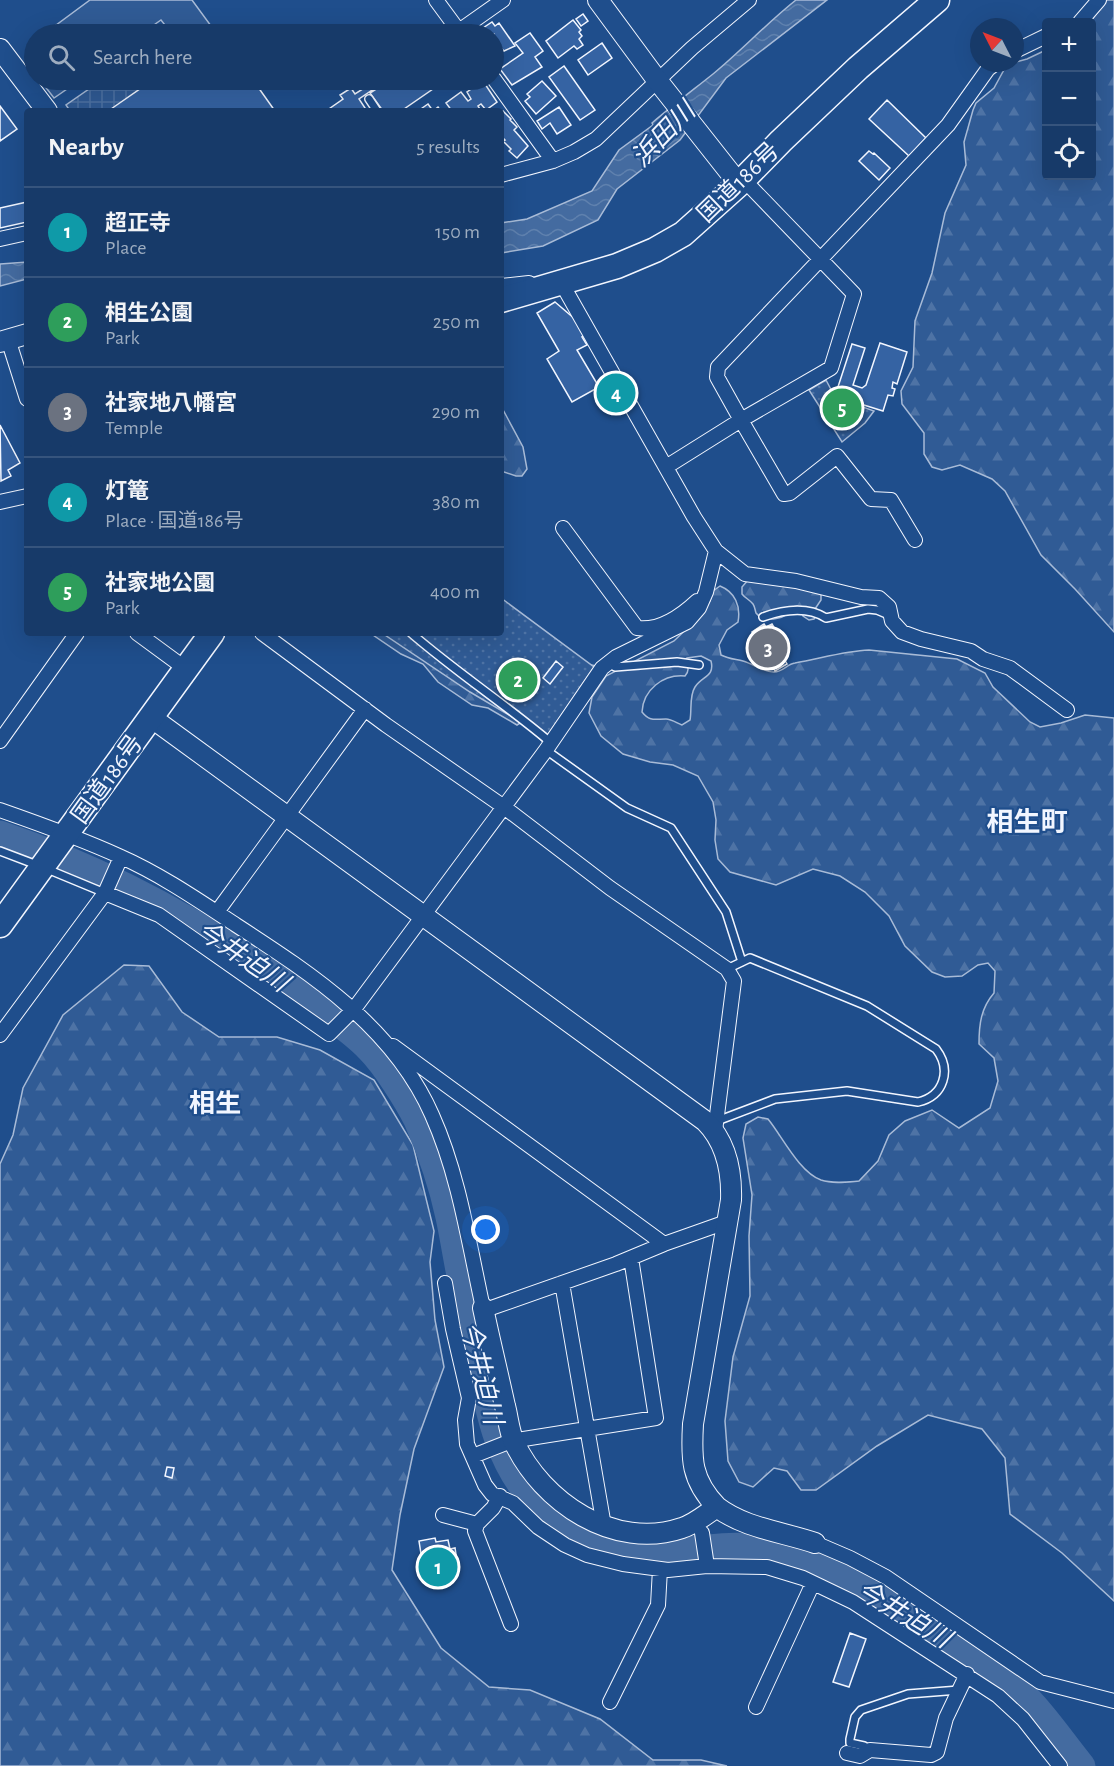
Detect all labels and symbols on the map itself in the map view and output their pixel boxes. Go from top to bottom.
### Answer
north arrow [970,18,1024,72]
water label: 浜田川 [627,95,702,172]
street label: 国道186号 [692,137,784,227]
pin: 4 [596,370,636,416]
pin: 5 [822,386,862,430]
pin: 3 [748,626,788,670]
pin: 2 [498,658,538,702]
street label: 国道186号 [66,730,148,828]
district label: 相生町 [987,808,1068,836]
water label: 今井迫川 [192,916,296,998]
district label: 相生 [189,1089,241,1117]
your location [471,1215,500,1244]
water label: 今井迫川 [456,1319,508,1430]
pin: 1 [418,1544,458,1590]
water label: 今井迫川 [852,1576,958,1654]

